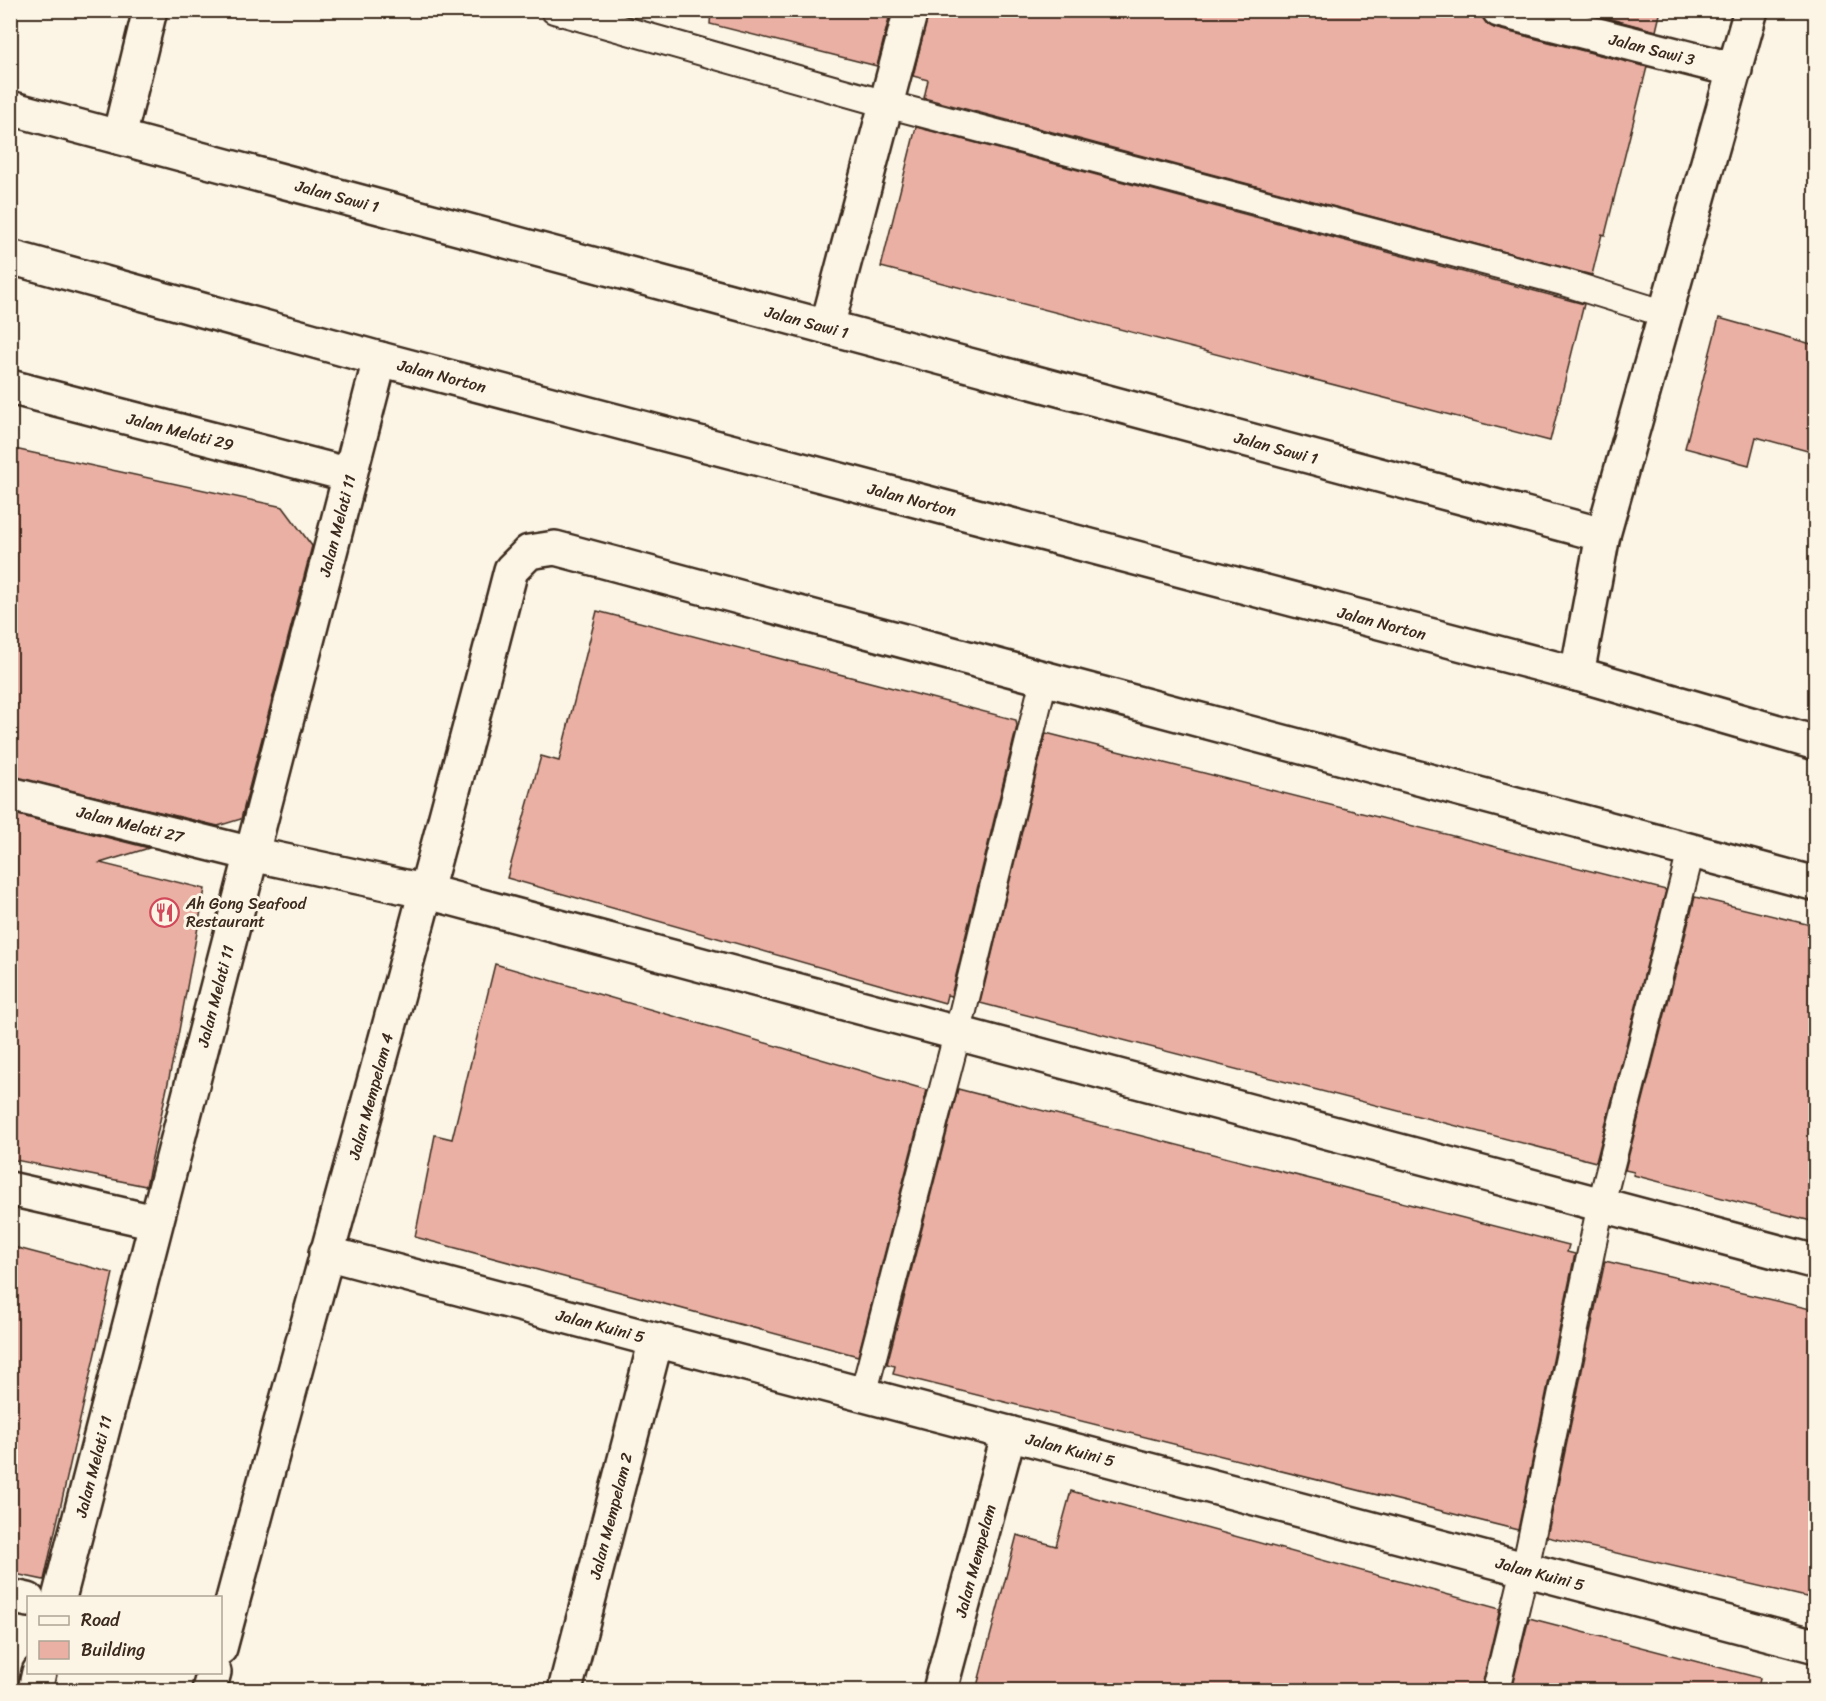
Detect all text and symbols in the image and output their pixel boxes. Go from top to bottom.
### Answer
street label: Jalan Sawi 3 [1605,24,1698,74]
street label: Jalan Sawi 1 [291,171,383,221]
street label: Jalan Sawi 1 [761,297,852,347]
street label: Jalan Norton [394,350,490,401]
street label: Jalan Melati 29 [123,404,237,459]
street label: Jalan Sawi 1 [1230,423,1321,473]
street label: Jalan Melati 11 [310,471,365,581]
street label: Jalan Norton [864,474,960,525]
street label: Jalan Norton [1334,597,1430,649]
street label: Jalan Melati 27 [73,797,187,852]
place label: Ah Gong Seafood Restaurant [185,889,308,936]
restaurant icon: Ah Gong Seafood Restaurant [149,896,181,928]
street label: Jalan Melati 11 [188,942,243,1051]
street label: Jalan Mempelam 4 [339,1029,402,1164]
street label: Jalan Kuini 5 [552,1300,648,1352]
street label: Jalan Melati 11 [66,1412,121,1522]
street label: Jalan Kuini 5 [1022,1424,1118,1476]
street label: Jalan Mempelam 2 [580,1450,641,1583]
street label: Jalan Mempelam [946,1501,1004,1622]
street label: Jalan Kuini 5 [1492,1548,1588,1599]
legend [27,1596,222,1674]
text: Road [81,1604,121,1636]
text: Building [81,1634,145,1666]

